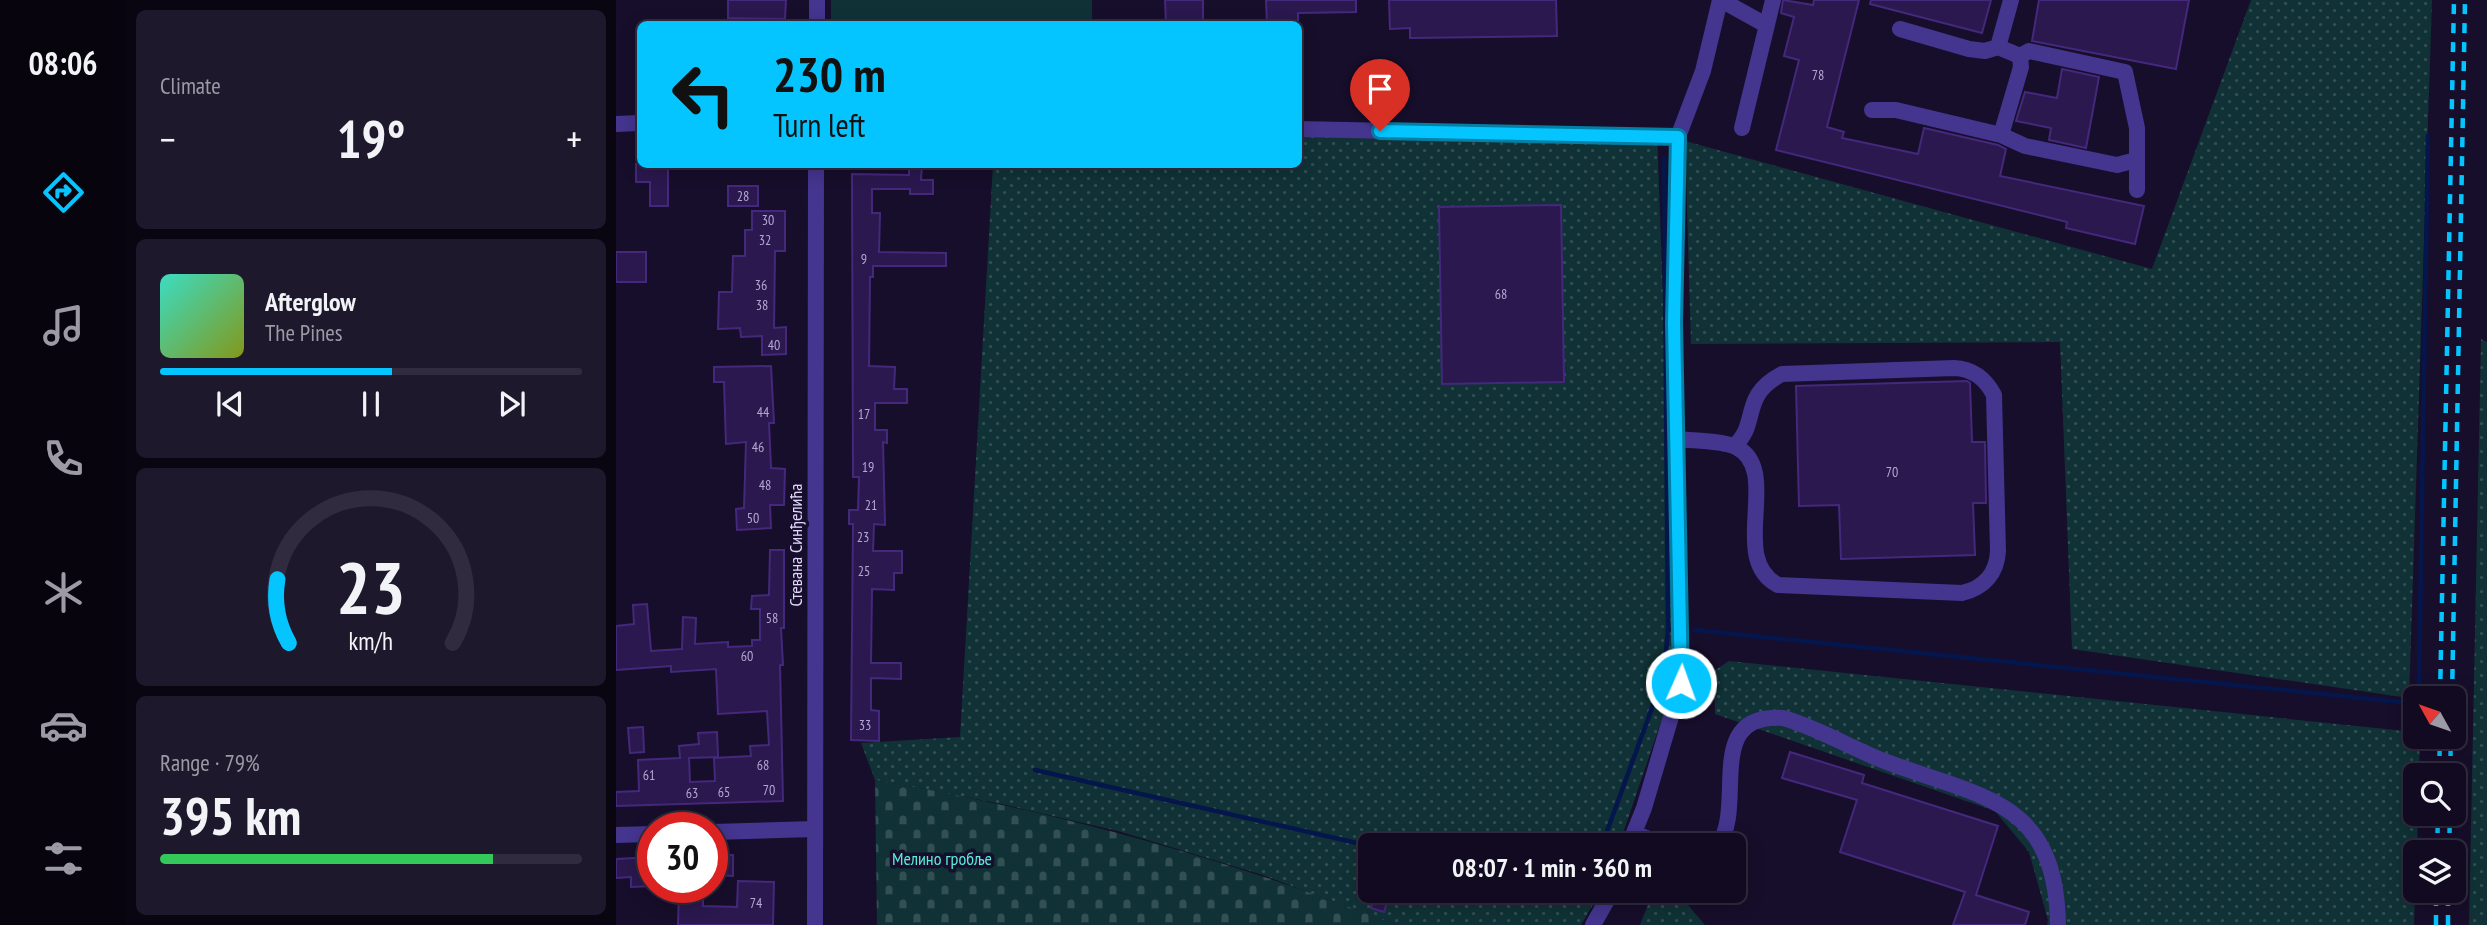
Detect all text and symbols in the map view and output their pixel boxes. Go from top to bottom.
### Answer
text: 08:06 [28,42,98,84]
text: 230 m [773,42,886,106]
icon: left [658,49,749,140]
pin [1350,59,1410,131]
house number: 78 [1812,66,1824,84]
icon: arrive [1361,70,1399,108]
text: Climate [160,71,221,100]
text: Turn left [773,104,865,146]
text: 19° [337,105,405,172]
text: − [160,114,176,163]
text: + [566,114,582,163]
icon: directions [39,168,88,217]
house number: 28 [737,187,749,205]
house number: 30 [762,211,774,229]
house number: 32 [759,231,771,249]
house number: 9 [861,250,867,268]
house number: 36 [755,276,767,294]
text: Afterglow [265,285,356,318]
house number: 68 [1495,285,1507,303]
house number: 38 [756,296,768,314]
icon: music [39,301,88,350]
text: The Pines [265,318,343,347]
house number: 40 [768,336,780,354]
icon: previous [211,385,249,423]
icon: pause [352,385,390,423]
icon: next [493,385,531,423]
house number: 44 [757,403,770,421]
house number: 17 [858,405,870,423]
icon: phone [39,434,88,483]
house number: 46 [752,438,764,456]
house number: 19 [862,458,874,476]
house number: 70 [1886,463,1898,481]
house number: 48 [759,476,771,494]
street label: Стевана Синђелића [784,483,807,607]
house number: 21 [865,496,877,514]
house number: 50 [747,509,759,527]
house number: 23 [857,528,869,546]
text: 23 [336,539,406,633]
house number: 25 [858,562,870,580]
icon: climate [39,568,88,617]
house number: 58 [766,609,778,627]
text: km/h [349,625,393,657]
position arrow [1644,646,1718,720]
house number: 60 [741,647,753,665]
north arrow [2403,686,2466,749]
map controls [2403,686,2466,903]
icon: car [39,701,88,750]
house number: 33 [859,716,871,734]
text: Range · 79% [160,748,260,777]
house number: 68 [757,756,769,774]
button: search [2403,763,2466,826]
house number: 61 [643,766,655,784]
house number: 70 [763,781,775,799]
text: 395 km [160,782,301,849]
house number: 65 [718,783,730,801]
house number: 63 [686,784,698,802]
speed limit sign: 30 [637,812,728,903]
icon: filters [39,834,88,883]
button: layers [2403,840,2466,903]
park label: Мелино гробље [892,847,992,870]
text: 08:07 · 1 min · 360 m [1452,851,1652,884]
house number: 74 [750,894,763,912]

